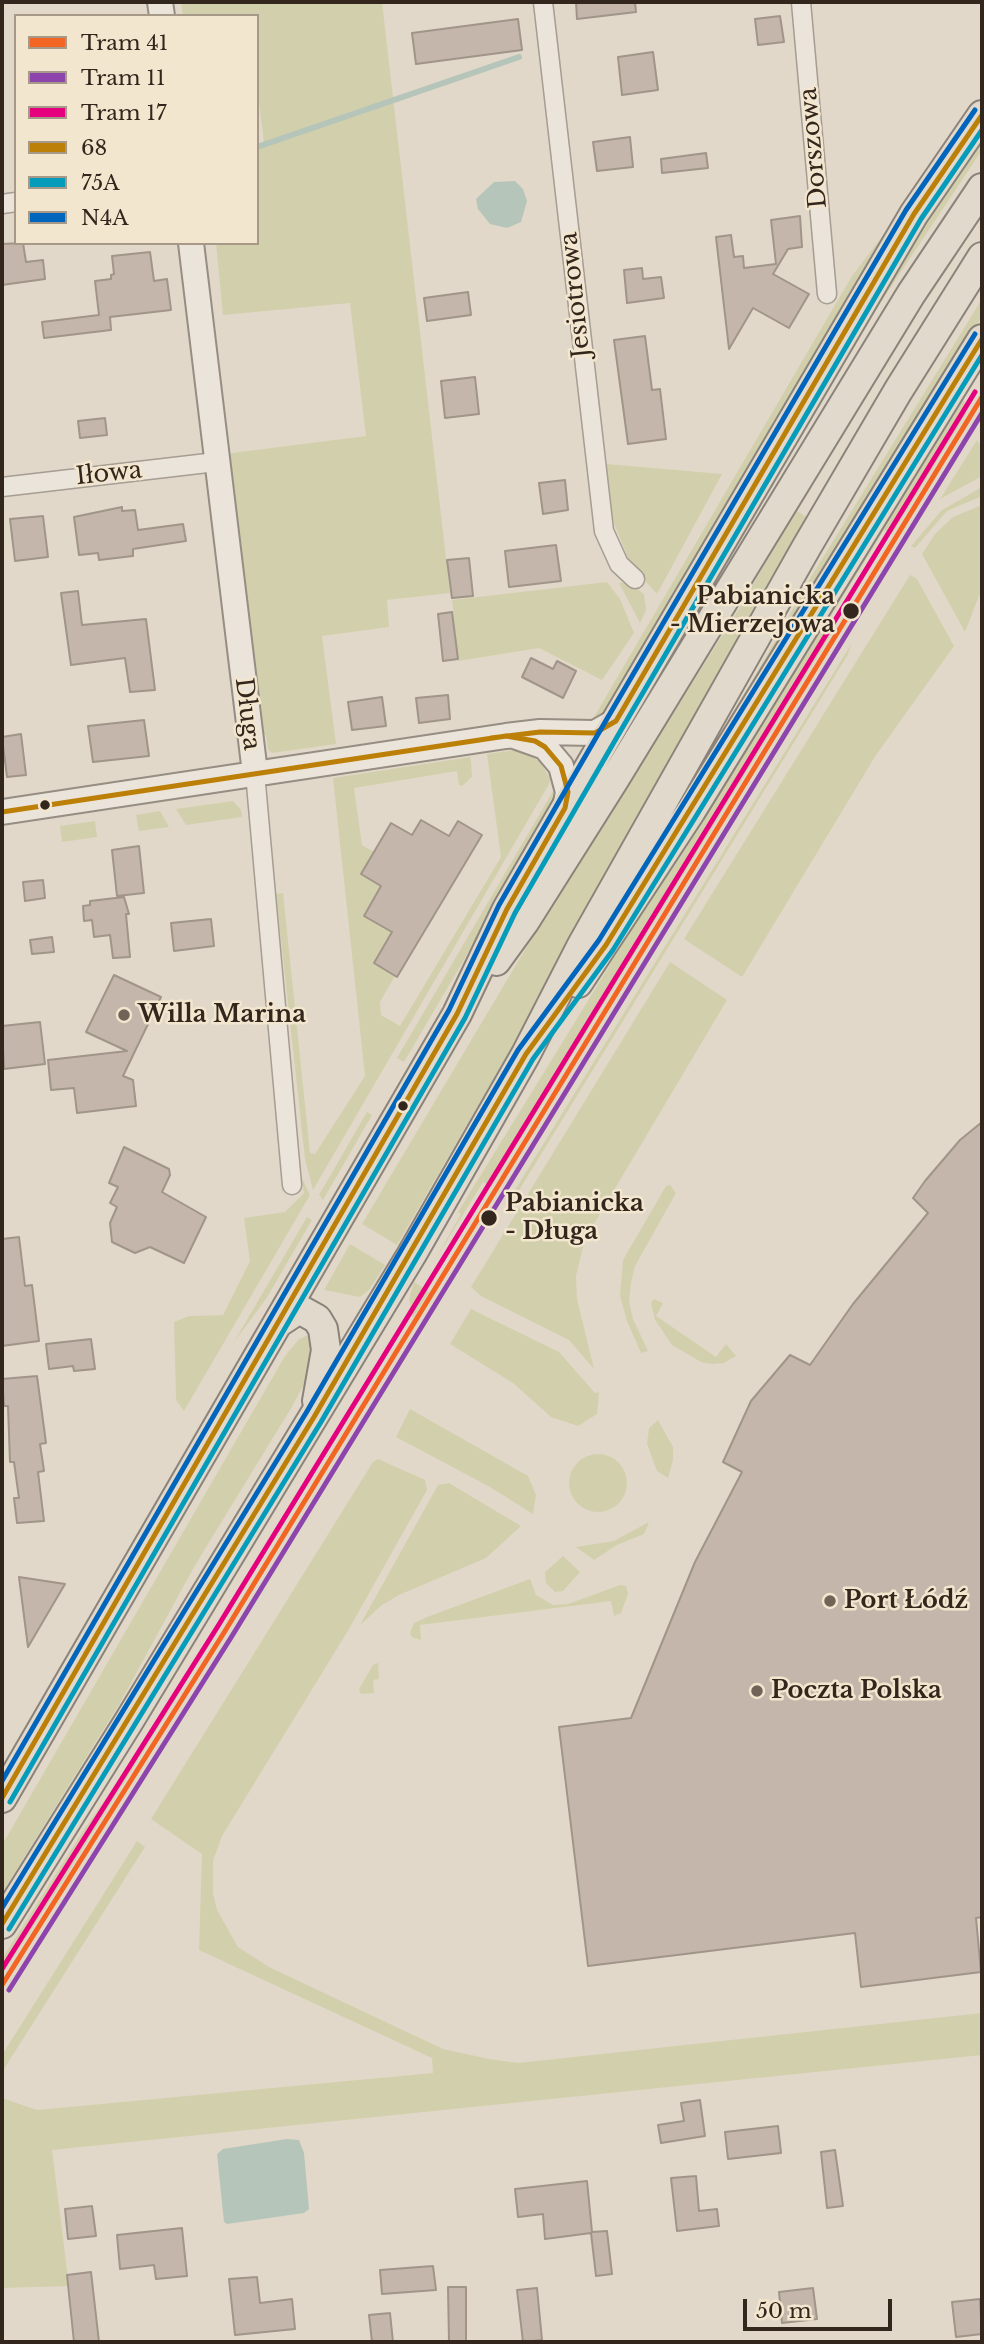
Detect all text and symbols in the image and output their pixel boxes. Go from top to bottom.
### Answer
legend [14,14,259,245]
text: Tram 41 [81,30,168,56]
text: Tram 11 [81,65,165,91]
street label: Dorszowa [794,86,834,210]
text: Tram 17 [81,100,166,126]
text: 68 [81,135,107,161]
text: 75A [81,170,119,196]
text: N4A [81,205,128,231]
street label: Jesiotrowa [555,231,597,359]
street label: Iłowa [74,456,144,492]
place label: Pabianicka - Mierzejowa [670,583,835,639]
marker: Pabianicka - Mierzejowa [841,601,861,621]
street label: Długa [228,676,266,752]
unlabelled marker [38,798,52,812]
place label: Willa Marina [138,1001,306,1029]
marker: Willa Marina [116,1007,132,1023]
unlabelled marker [396,1099,410,1113]
place label: Pabianicka - Długa [505,1190,644,1246]
marker: Pabianicka - Długa [479,1208,499,1228]
place label: Port Łódź [844,1587,968,1615]
marker: Port Łódź [822,1593,838,1609]
place label: Poczta Polska [771,1677,942,1705]
marker: Poczta Polska [749,1683,765,1699]
scale bar [746,2284,895,2328]
text: 50 m [756,2298,811,2324]

